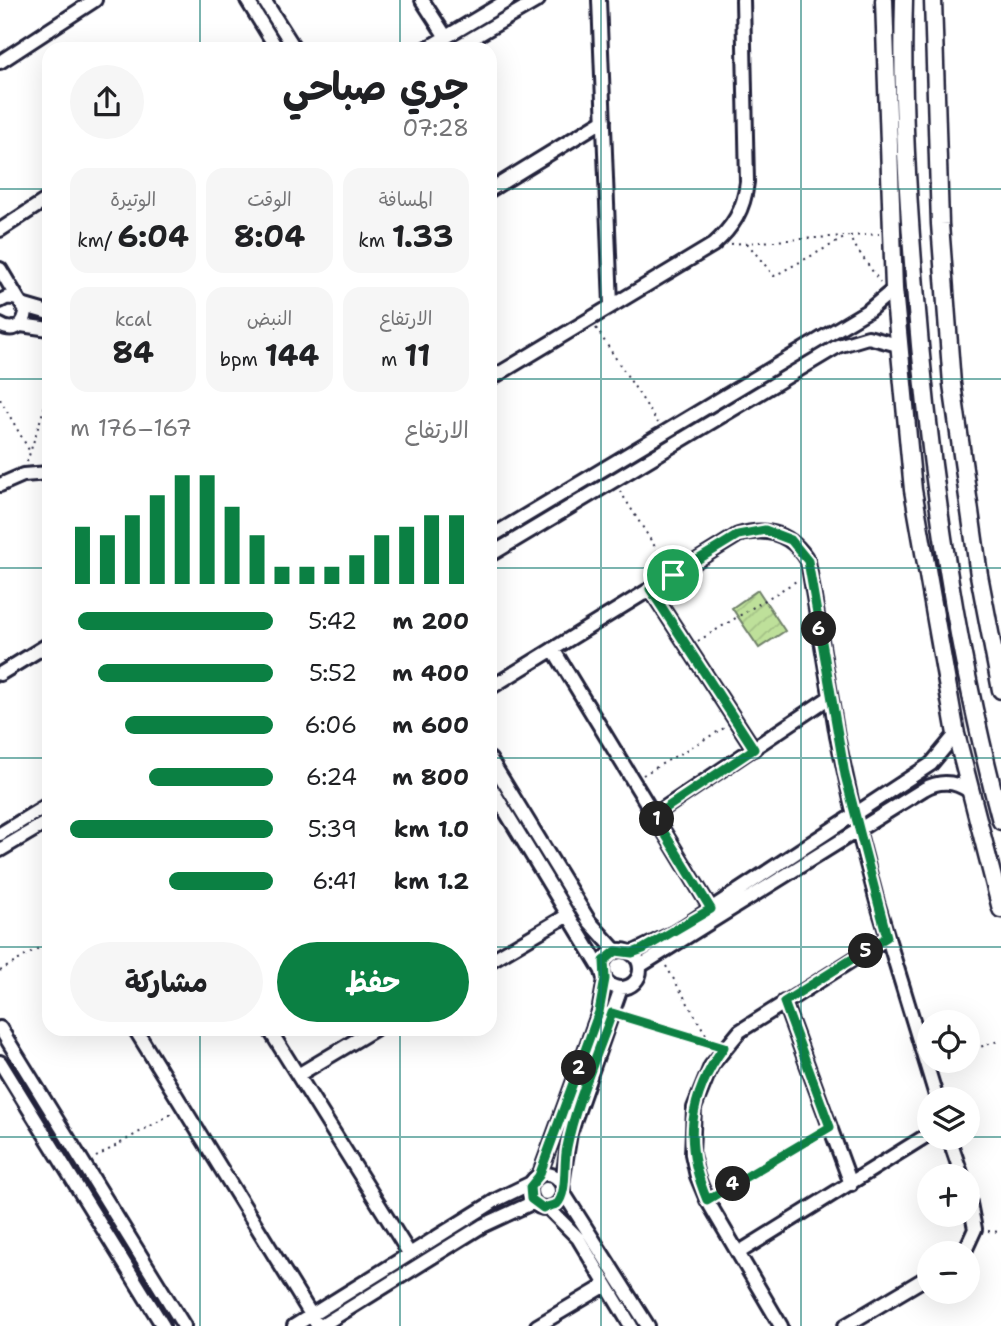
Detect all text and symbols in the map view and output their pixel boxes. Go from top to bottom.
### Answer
text: جري صباحي [282,61,469,112]
button: share [70,65,144,139]
text: 07:28 [402,113,469,143]
text: الوتيرة [110,187,156,212]
text: الوقت [247,187,292,212]
text: المسافة [379,187,433,212]
text: 6:04 [117,216,189,257]
text: 8:04 [234,216,305,257]
text: 1.33 [392,216,453,257]
text: /km [77,228,117,253]
text: km [358,228,392,253]
text: النبض [247,306,292,331]
text: الارتفاع [379,306,432,331]
text: kcal [115,307,152,332]
text: 84 [112,332,154,373]
text: 144 [264,335,319,376]
text: 11 [404,335,431,376]
text: bpm [220,347,264,372]
text: m [381,347,404,372]
text: 167–176 m [70,413,192,443]
text: الارتفاع [405,415,469,445]
pin [643,545,703,605]
icon: arrive [654,556,692,594]
text: 5:42 [308,606,357,636]
text: 200 m [392,606,469,636]
pin: 6 [802,612,836,646]
text: 6 [812,616,825,641]
text: 5:52 [309,658,357,688]
text: 400 m [392,658,469,688]
text: 6:06 [304,710,357,740]
text: 600 m [392,710,469,740]
text: 6:24 [306,762,357,792]
text: 800 m [392,762,469,792]
pin: 1 [640,802,674,836]
text: 1 [652,806,661,831]
text: 5:39 [308,814,357,844]
text: 1.0 km [394,814,469,844]
text: 6:41 [312,866,357,896]
text: 1.2 km [393,866,469,896]
pin: 5 [848,934,884,968]
text: 5 [860,938,871,963]
button: مشاركة [70,942,263,1022]
button: حفظ [277,942,469,1022]
map controls [917,1010,980,1304]
button: locate [917,1010,980,1073]
pin: 2 [562,1050,596,1086]
text: 2 [572,1055,585,1080]
button: layers [917,1087,980,1150]
button: + [917,1164,980,1227]
pin: 4 [716,1166,750,1202]
text: 4 [726,1171,739,1196]
button: − [917,1241,980,1304]

